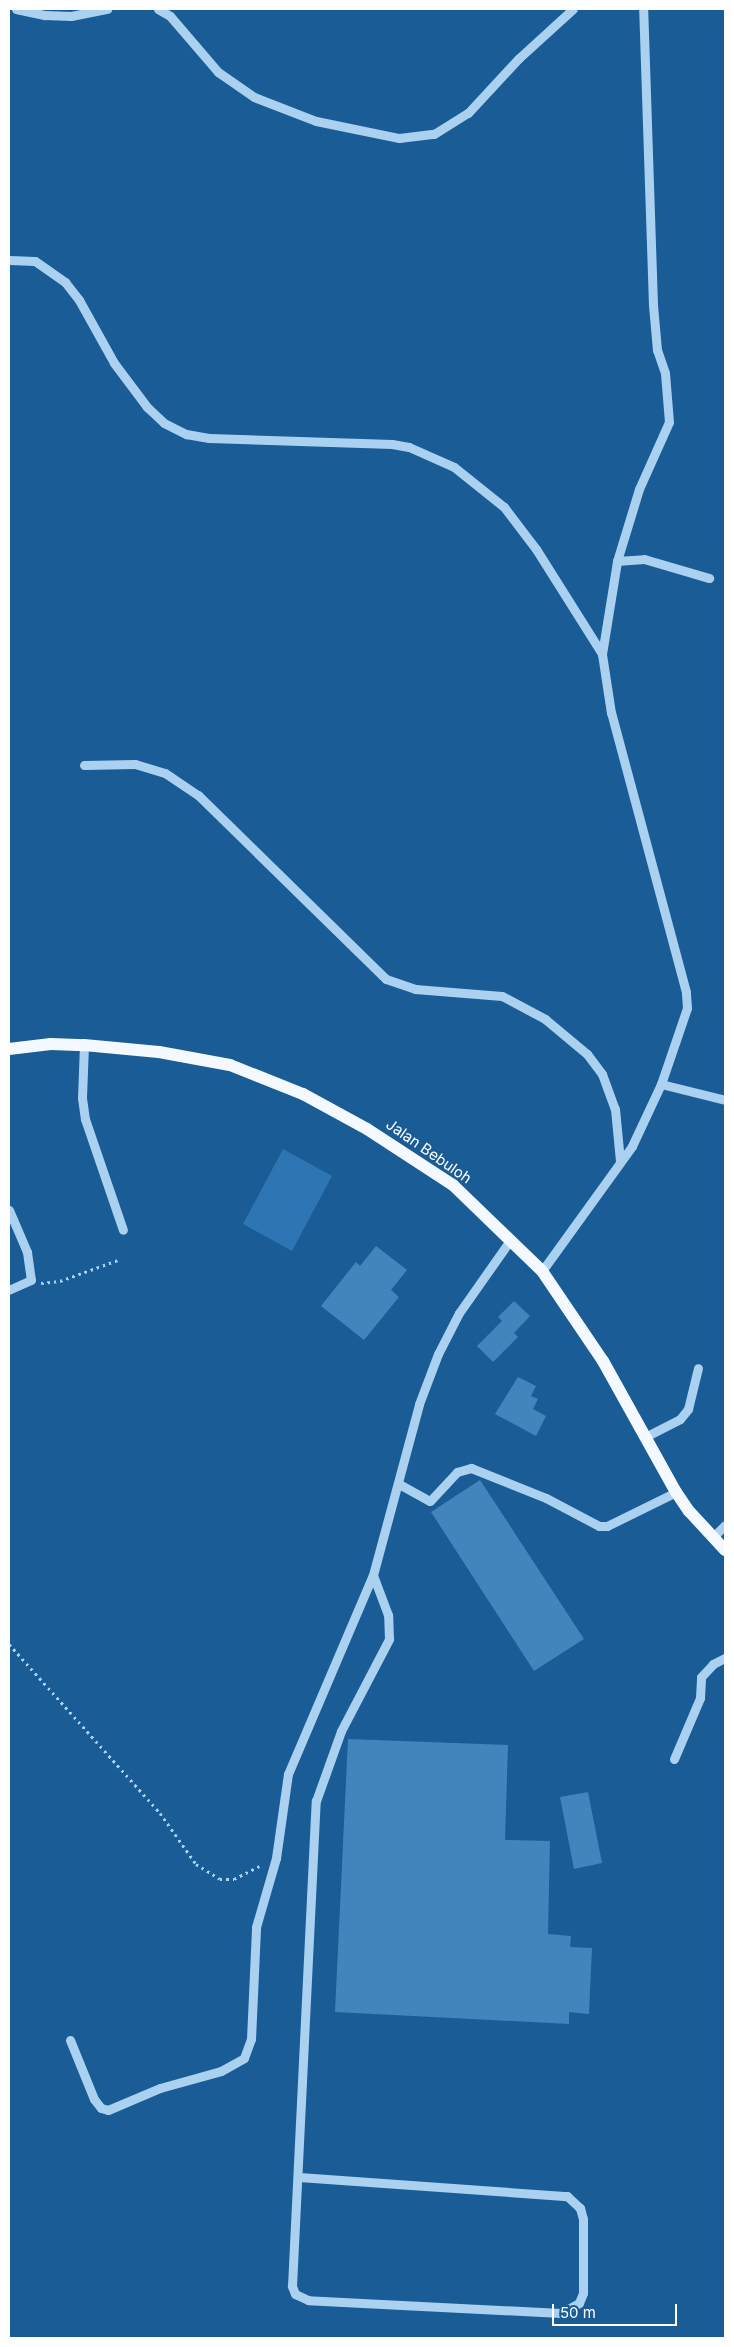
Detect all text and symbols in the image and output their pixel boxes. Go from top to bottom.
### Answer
street label: Jalan Bebuloh [383,1115,475,1187]
scale bar [554,2294,679,2326]
text: 50 m [560,2303,596,2322]

